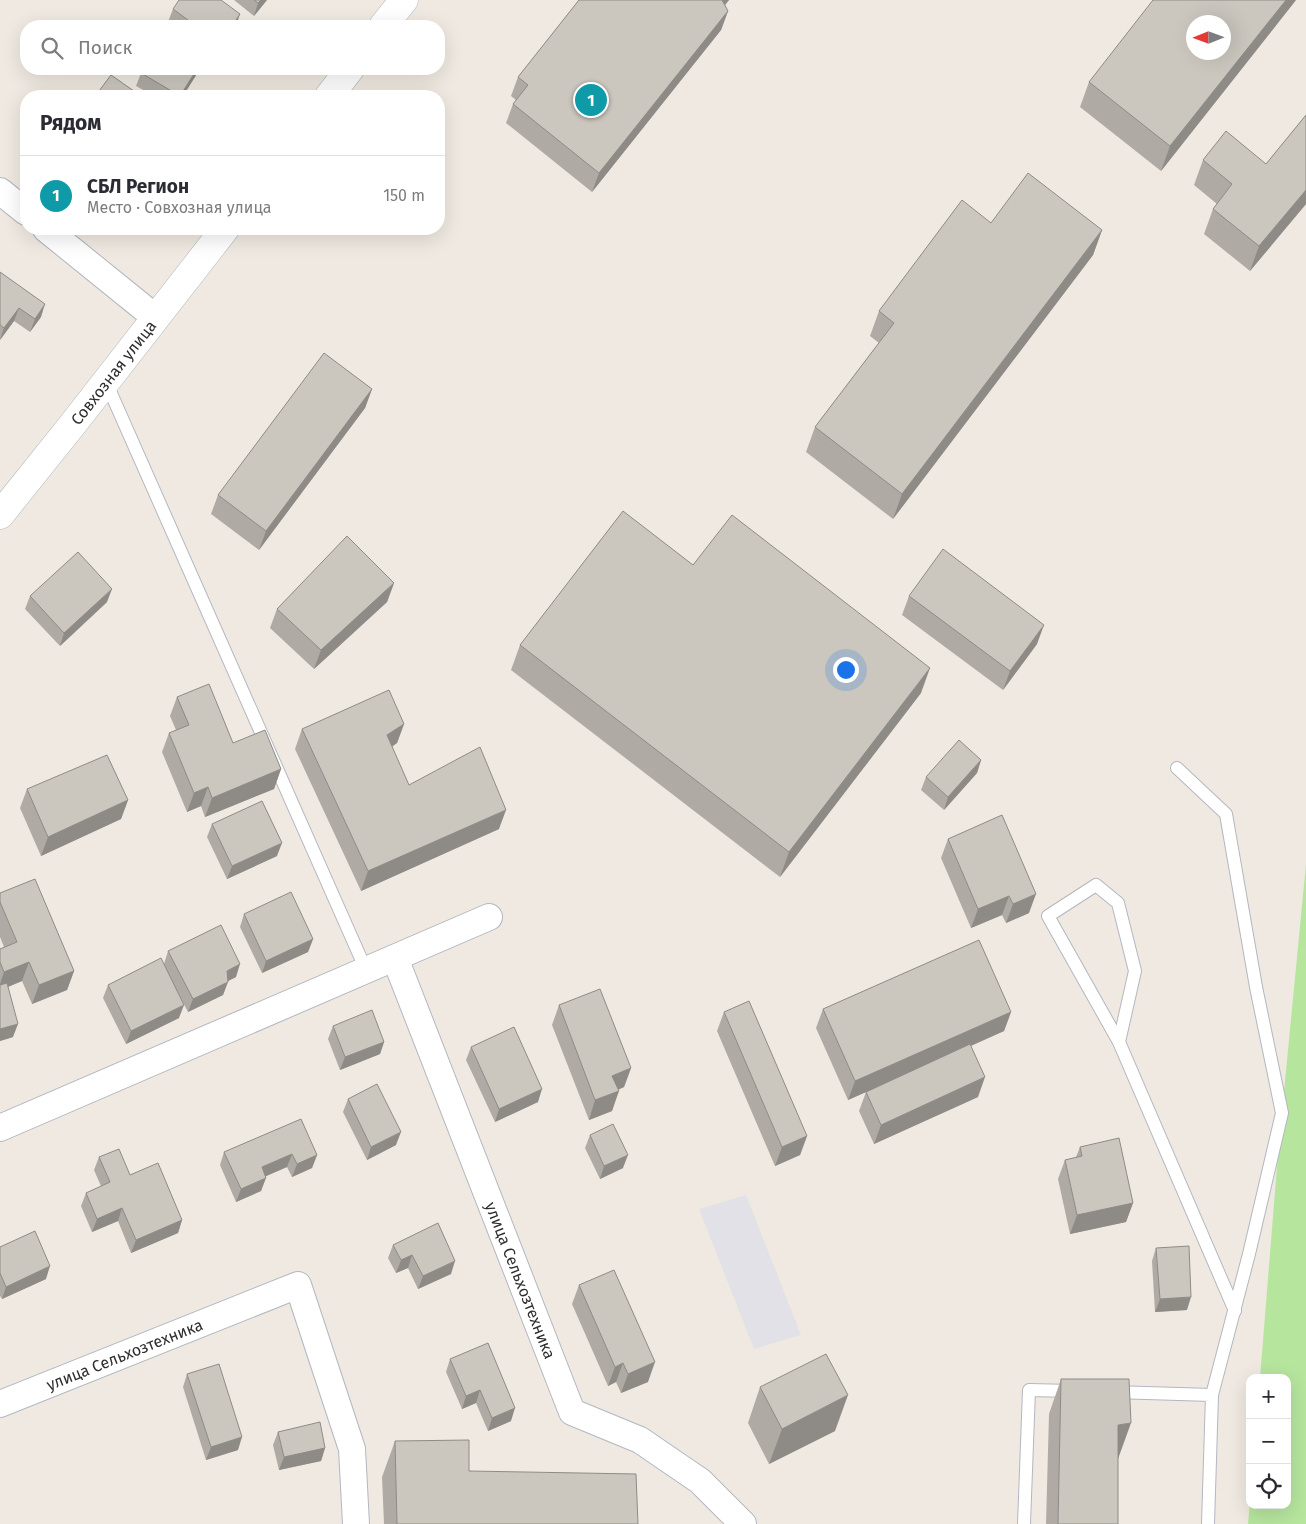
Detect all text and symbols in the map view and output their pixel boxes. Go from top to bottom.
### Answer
north arrow [1186,15,1231,60]
search box [20,20,445,75]
icon: search [38,34,66,62]
text: Поиск [78,36,132,59]
pin: 1 [575,81,607,119]
text: Рядом [40,110,101,136]
text: СБЛ Регион [87,175,189,198]
text: 1 [52,186,60,205]
text: 150 m [383,186,425,205]
text: Место · Совхозная улица [87,198,271,217]
street label: Совхозная улица [67,317,160,429]
your location [833,657,859,683]
street label: улица Сельхозтехника [481,1199,559,1362]
street label: улица Сельхозтехника [44,1315,206,1395]
map controls [1246,1374,1291,1509]
button: + [1246,1374,1291,1419]
button: − [1246,1419,1291,1464]
button: locate [1246,1464,1291,1509]

